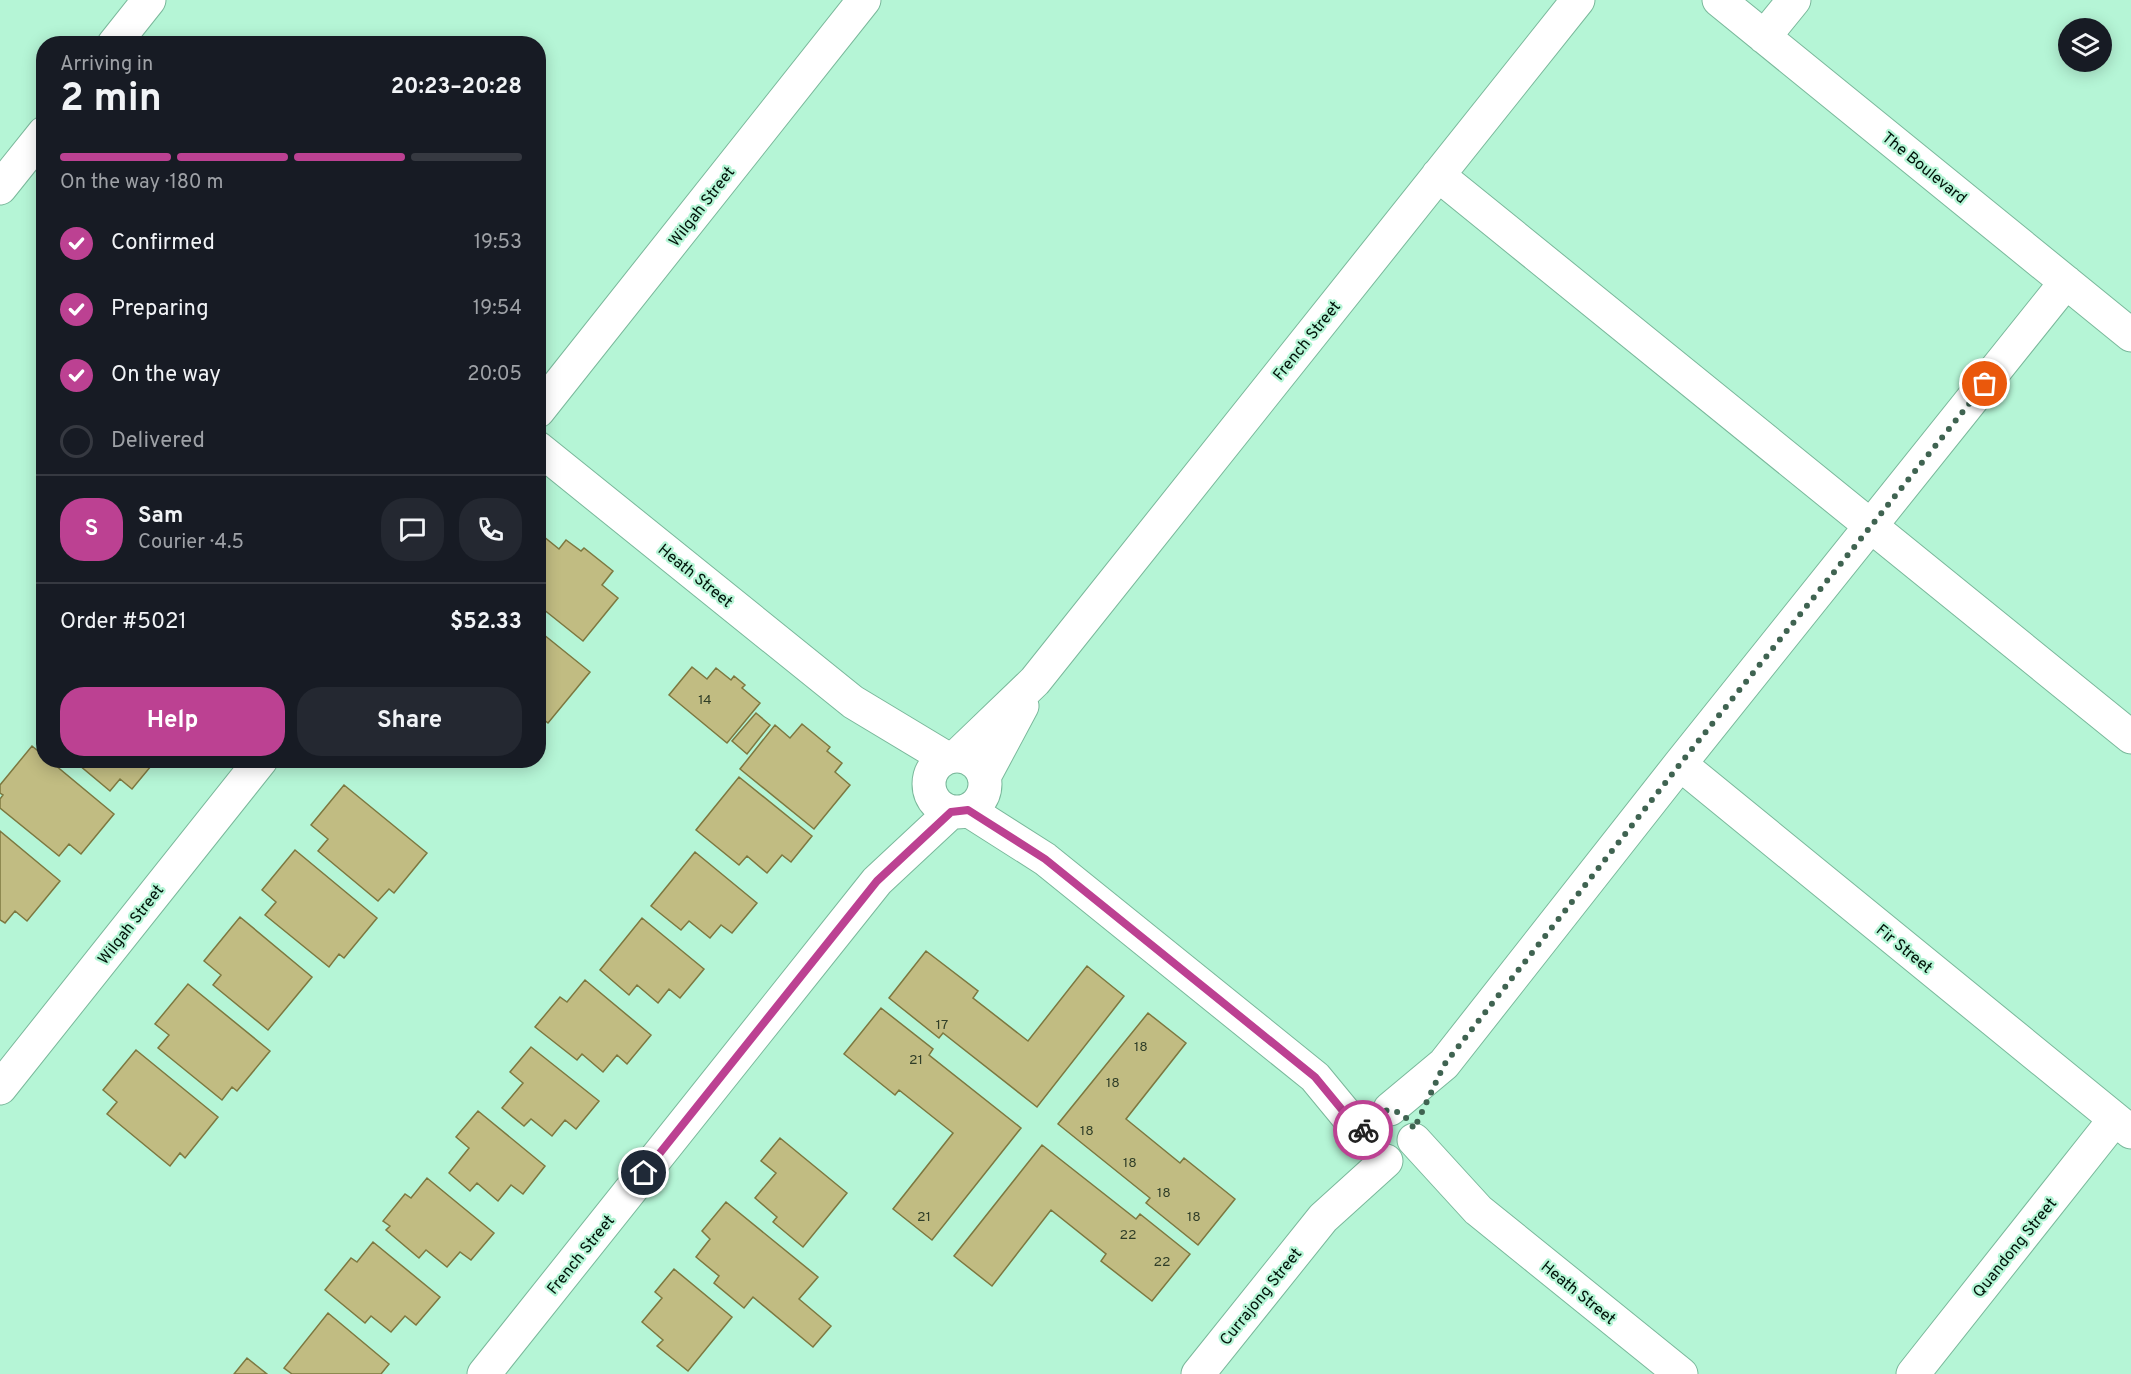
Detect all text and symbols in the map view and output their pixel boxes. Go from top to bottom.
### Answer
map controls [2058,18,2112,72]
button: layers [2058,18,2112,72]
text: Arriving in [60,52,153,78]
text: 20:23–20:28 [391,74,522,101]
text: 2 min [60,76,162,125]
street label: The Boulevard [1877,128,1970,209]
street label: Wilgah Street [665,163,740,251]
text: On the way · 180 m [60,170,223,196]
icon: check [60,227,93,260]
text: Confirmed [111,230,215,257]
text: 19:53 [474,230,522,256]
icon: check [60,293,93,326]
text: Preparing [111,296,209,323]
text: 19:54 [473,296,522,322]
street label: French Street [1269,297,1346,385]
pin [1959,358,2010,409]
icon: check [60,359,93,392]
text: On the way [111,362,221,389]
text: 20:05 [467,362,522,388]
icon: bag [1968,367,2001,400]
text: Delivered [111,428,205,455]
button: chat [381,498,444,561]
button: phone [459,498,522,561]
text: Sam [138,503,183,530]
text: S [85,516,98,543]
text: Courier · 4.5 [138,530,244,556]
street label: Heath Street [653,540,736,613]
text: Order #5021 [60,609,187,636]
text: $52.33 [450,609,522,636]
button: Help [60,687,285,756]
button: Share [297,687,522,756]
house number: 14 [698,692,712,709]
street label: Wilgah Street [94,881,169,969]
street label: Fir Street [1871,921,1936,978]
house number: 17 [936,1017,948,1034]
house number: 18 [1134,1039,1148,1056]
house number: 21 [909,1052,923,1069]
house number: 18 [1106,1075,1120,1092]
courier [1333,1100,1393,1160]
icon: bike [1347,1114,1380,1147]
house number: 18 [1080,1123,1094,1140]
pin [618,1147,669,1198]
house number: 18 [1123,1155,1137,1172]
icon: home [627,1156,660,1189]
house number: 18 [1157,1185,1171,1202]
street label: Quandong Street [1969,1194,2062,1302]
house number: 21 [917,1209,931,1226]
house number: 18 [1187,1209,1201,1226]
street label: French Street [543,1211,620,1299]
house number: 22 [1119,1227,1137,1244]
street label: Currajong Street [1216,1245,1307,1350]
house number: 22 [1153,1254,1171,1271]
street label: Heath Street [1536,1257,1619,1330]

